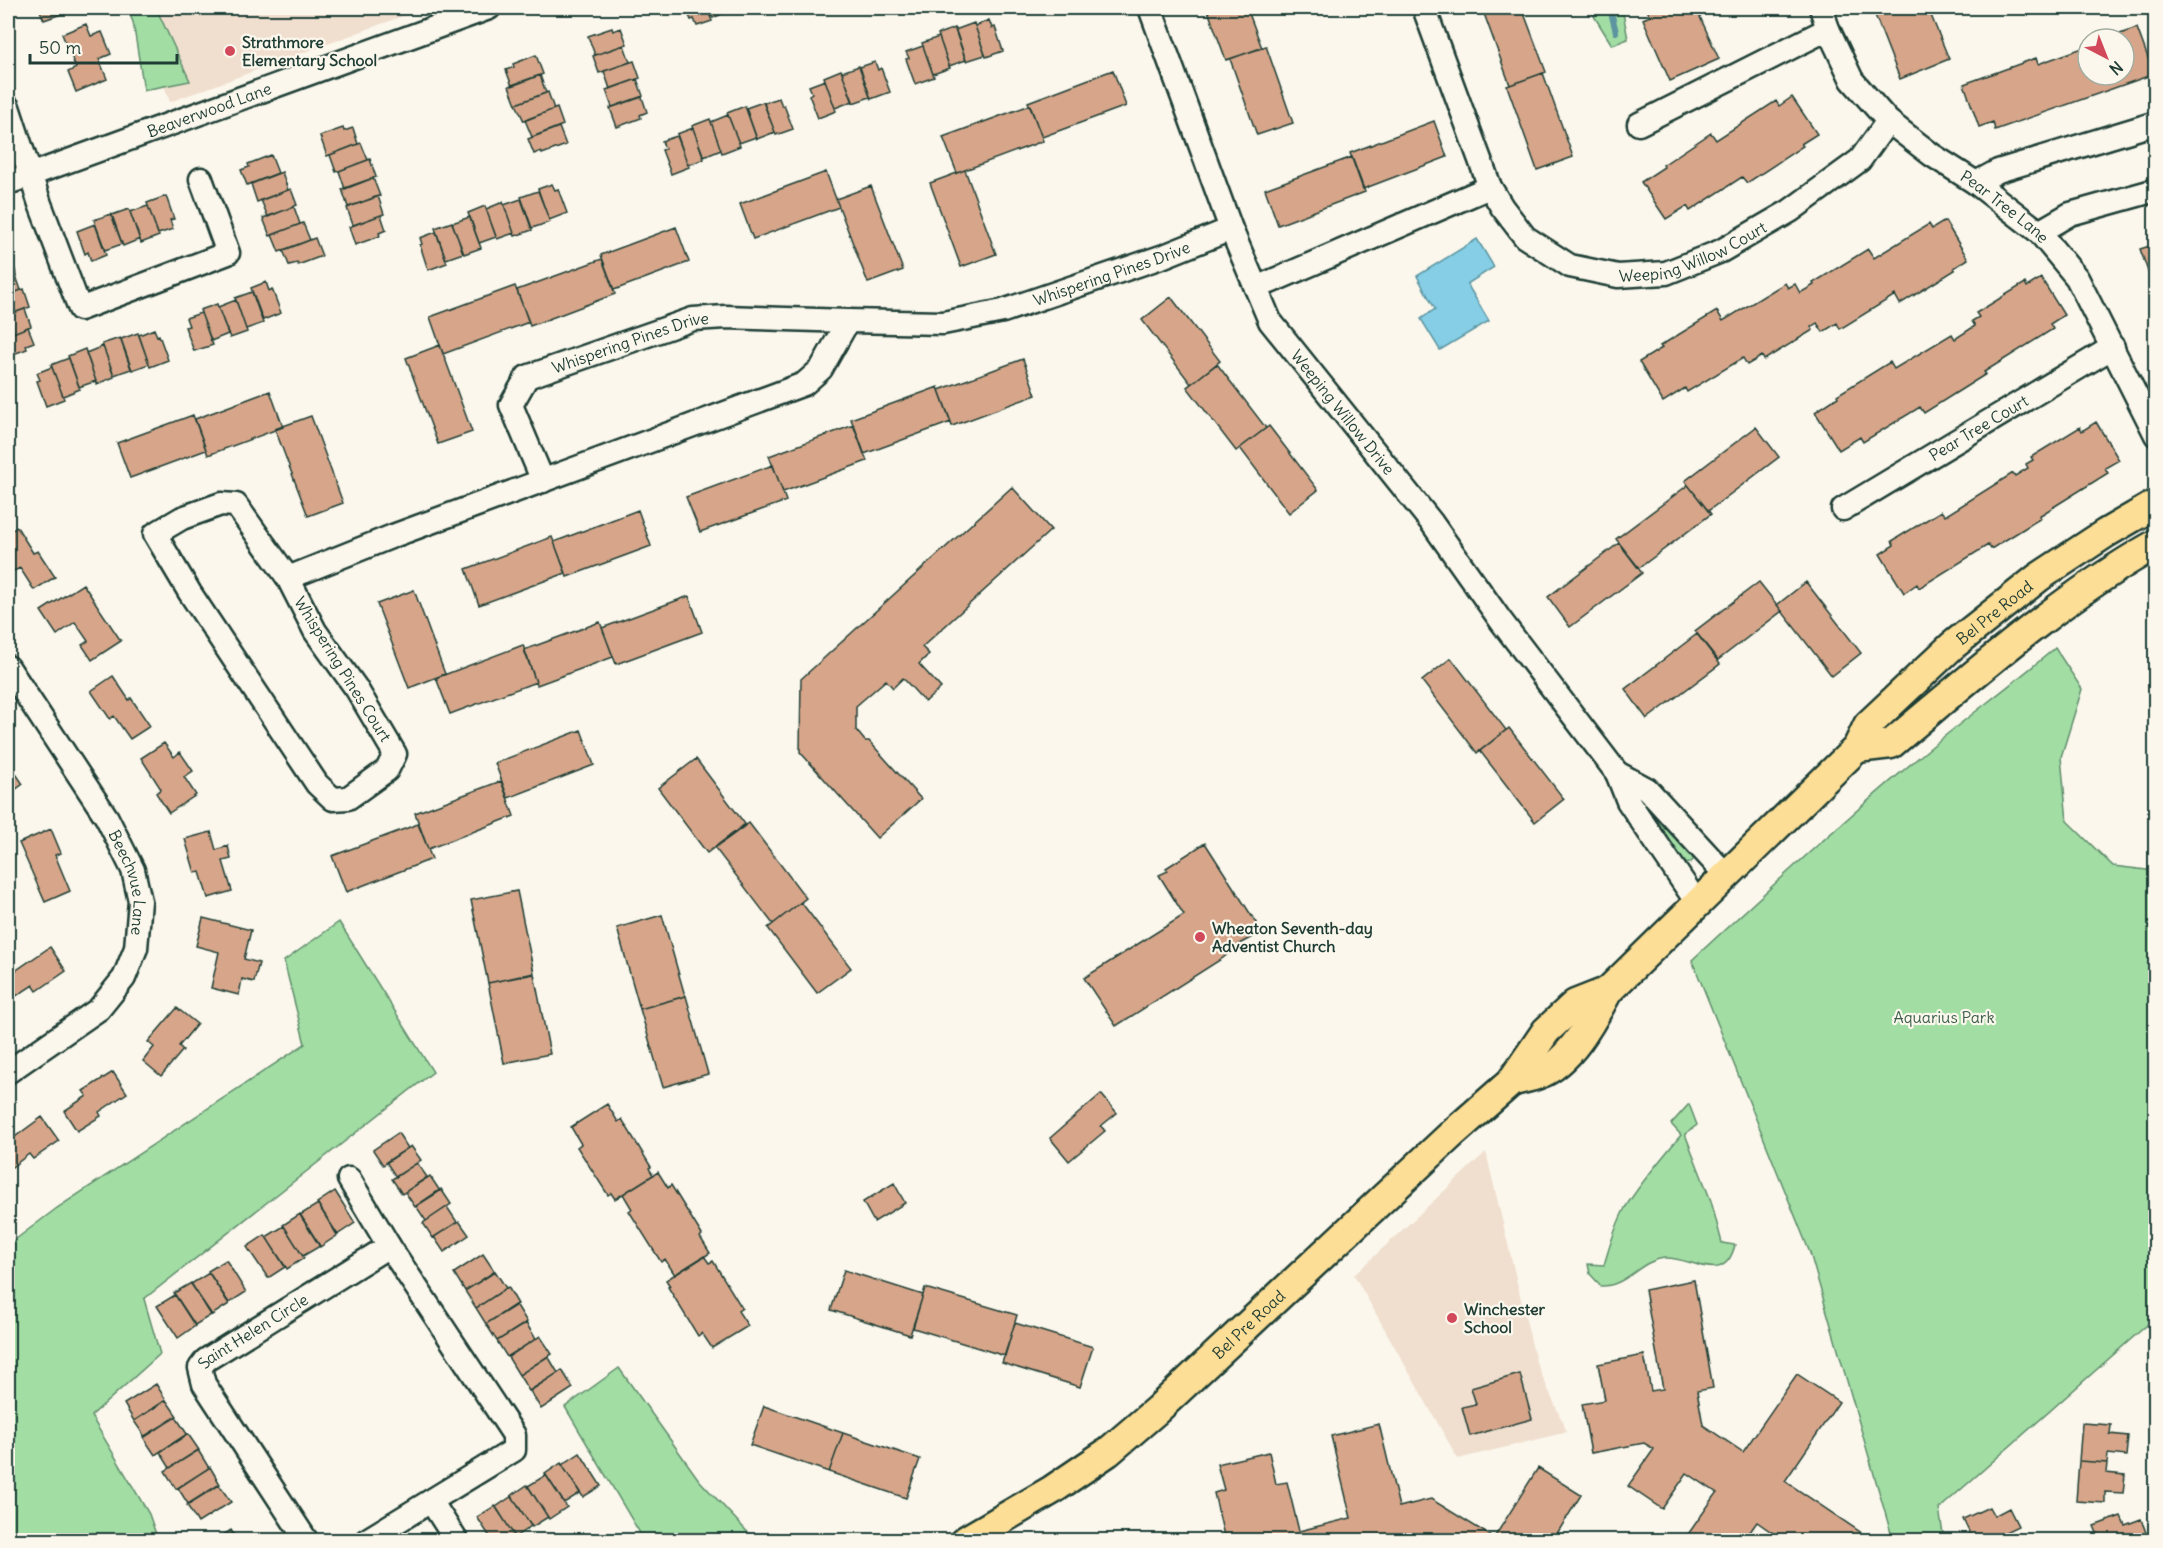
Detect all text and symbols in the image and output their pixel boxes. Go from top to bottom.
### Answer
scale bar [30,27,177,65]
north arrow [2076,27,2136,87]
place label: Strathmore Elementary School [242,32,377,71]
text: 50 m [39,36,81,59]
marker: Strathmore Elementary School [223,44,237,58]
text: N [2105,57,2127,79]
street label: Beaverwood Lane [144,78,274,142]
street label: Pear Tree Lane [1957,166,2054,247]
street label: Weeping Willow Court [1618,217,1771,286]
street label: Whispering Pines Drive [1030,237,1193,310]
street label: Whispering Pines Drive [549,308,709,378]
street label: Weeping Willow Drive [1287,346,1399,479]
street label: Pear Tree Court [1925,390,2032,465]
street label: Bel Pre Road [1952,576,2037,649]
street label: Whispering Pines Court [290,593,396,746]
street label: Beechvue Lane [104,826,150,936]
place label: Wheaton Seventh-day Adventist Church [1212,918,1373,956]
marker: Wheaton Seventh-day Adventist Church [1193,930,1207,944]
park label: Aquarius Park [1893,1007,1995,1027]
street label: Bel Pre Road [1208,1286,1289,1363]
street label: Saint Helen Circle [193,1289,312,1372]
place label: Winchester School [1464,1299,1546,1337]
marker: Winchester School [1445,1311,1459,1325]

